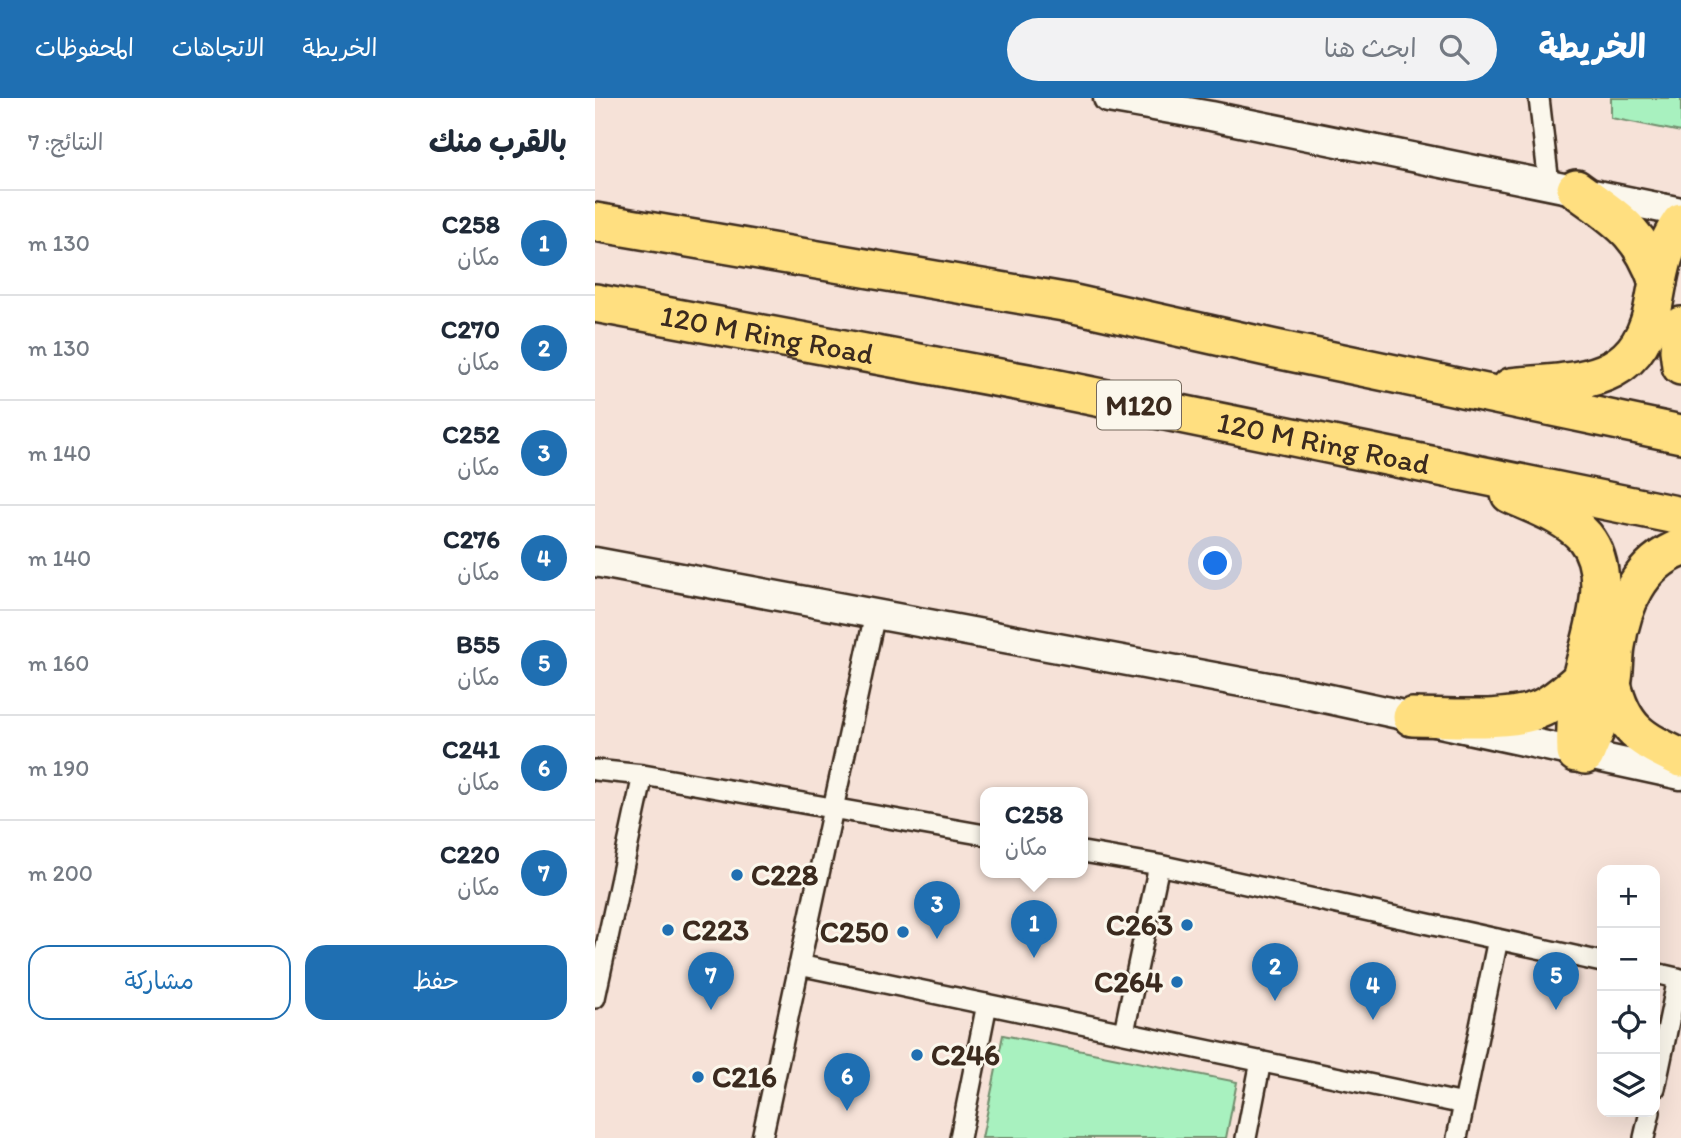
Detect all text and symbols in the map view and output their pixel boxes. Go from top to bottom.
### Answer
search box [1007,18,1497,81]
text: الخريطة [1539,27,1646,66]
icon: search [1435,30,1473,68]
text: ابحث هنا [1324,32,1417,64]
text: المحفوظات [35,33,134,62]
text: الاتجاهات [172,33,265,62]
text: الخريطة [303,33,377,62]
text: بالقرب منك [429,123,567,160]
text: النتائج: 7 [28,128,103,156]
text: C258 [442,208,500,240]
text: 130 m [28,229,90,257]
text: 1 [539,229,549,257]
text: مكان [457,243,500,271]
street label: 120 M Ring Road [658,296,877,372]
text: C270 [441,313,500,345]
text: 130 m [28,334,90,362]
text: 2 [538,334,550,362]
text: مكان [457,348,500,376]
road number: M120 [1097,380,1181,430]
street label: 120 M Ring Road [1214,403,1433,482]
text: C252 [442,418,500,450]
text: 140 m [28,439,91,467]
text: 3 [538,439,550,467]
text: مكان [457,453,500,481]
text: C276 [443,523,500,555]
text: 140 m [28,544,91,572]
text: 4 [537,544,551,572]
your location [1198,546,1232,580]
text: مكان [457,558,500,586]
text: B55 [456,628,500,660]
text: 160 m [28,649,90,677]
text: 5 [538,649,550,677]
text: مكان [457,663,500,691]
text: C241 [442,733,500,765]
text: 190 m [28,754,89,782]
text: 6 [538,754,550,782]
text: مكان [457,768,500,796]
popup [980,787,1088,878]
text: C258 [1005,798,1063,830]
text: مكان [1005,833,1048,861]
text: C220 [440,838,500,870]
place label: C228 [751,856,819,893]
text: 200 m [28,859,93,887]
text: 7 [538,859,550,887]
map controls [1597,865,1660,1117]
button: + [1597,865,1660,928]
marker: C228 [729,867,745,883]
text: مكان [457,873,500,901]
pin: 3 [914,881,960,939]
pin: 1 [1011,900,1057,958]
place label: C263 [1106,906,1173,943]
place label: C223 [682,911,749,948]
place label: C250 [820,913,889,950]
marker: C263 [1179,917,1195,933]
marker: C223 [660,922,676,938]
marker: C250 [895,924,911,940]
button: − [1597,928,1660,991]
pin: 2 [1252,943,1298,1001]
button: مشاركة [28,945,291,1020]
button: حفظ [305,945,567,1020]
pin: 7 [688,952,734,1010]
pin: 5 [1533,952,1579,1010]
pin: 4 [1350,962,1396,1020]
place label: C264 [1094,963,1163,1000]
marker: C264 [1169,974,1185,990]
button: locate [1597,991,1660,1054]
place label: C246 [931,1036,1000,1073]
marker: C246 [909,1047,925,1063]
pin: 6 [824,1053,870,1111]
button: layers [1597,1054,1660,1117]
place label: C216 [712,1058,777,1095]
marker: C216 [690,1069,706,1085]

